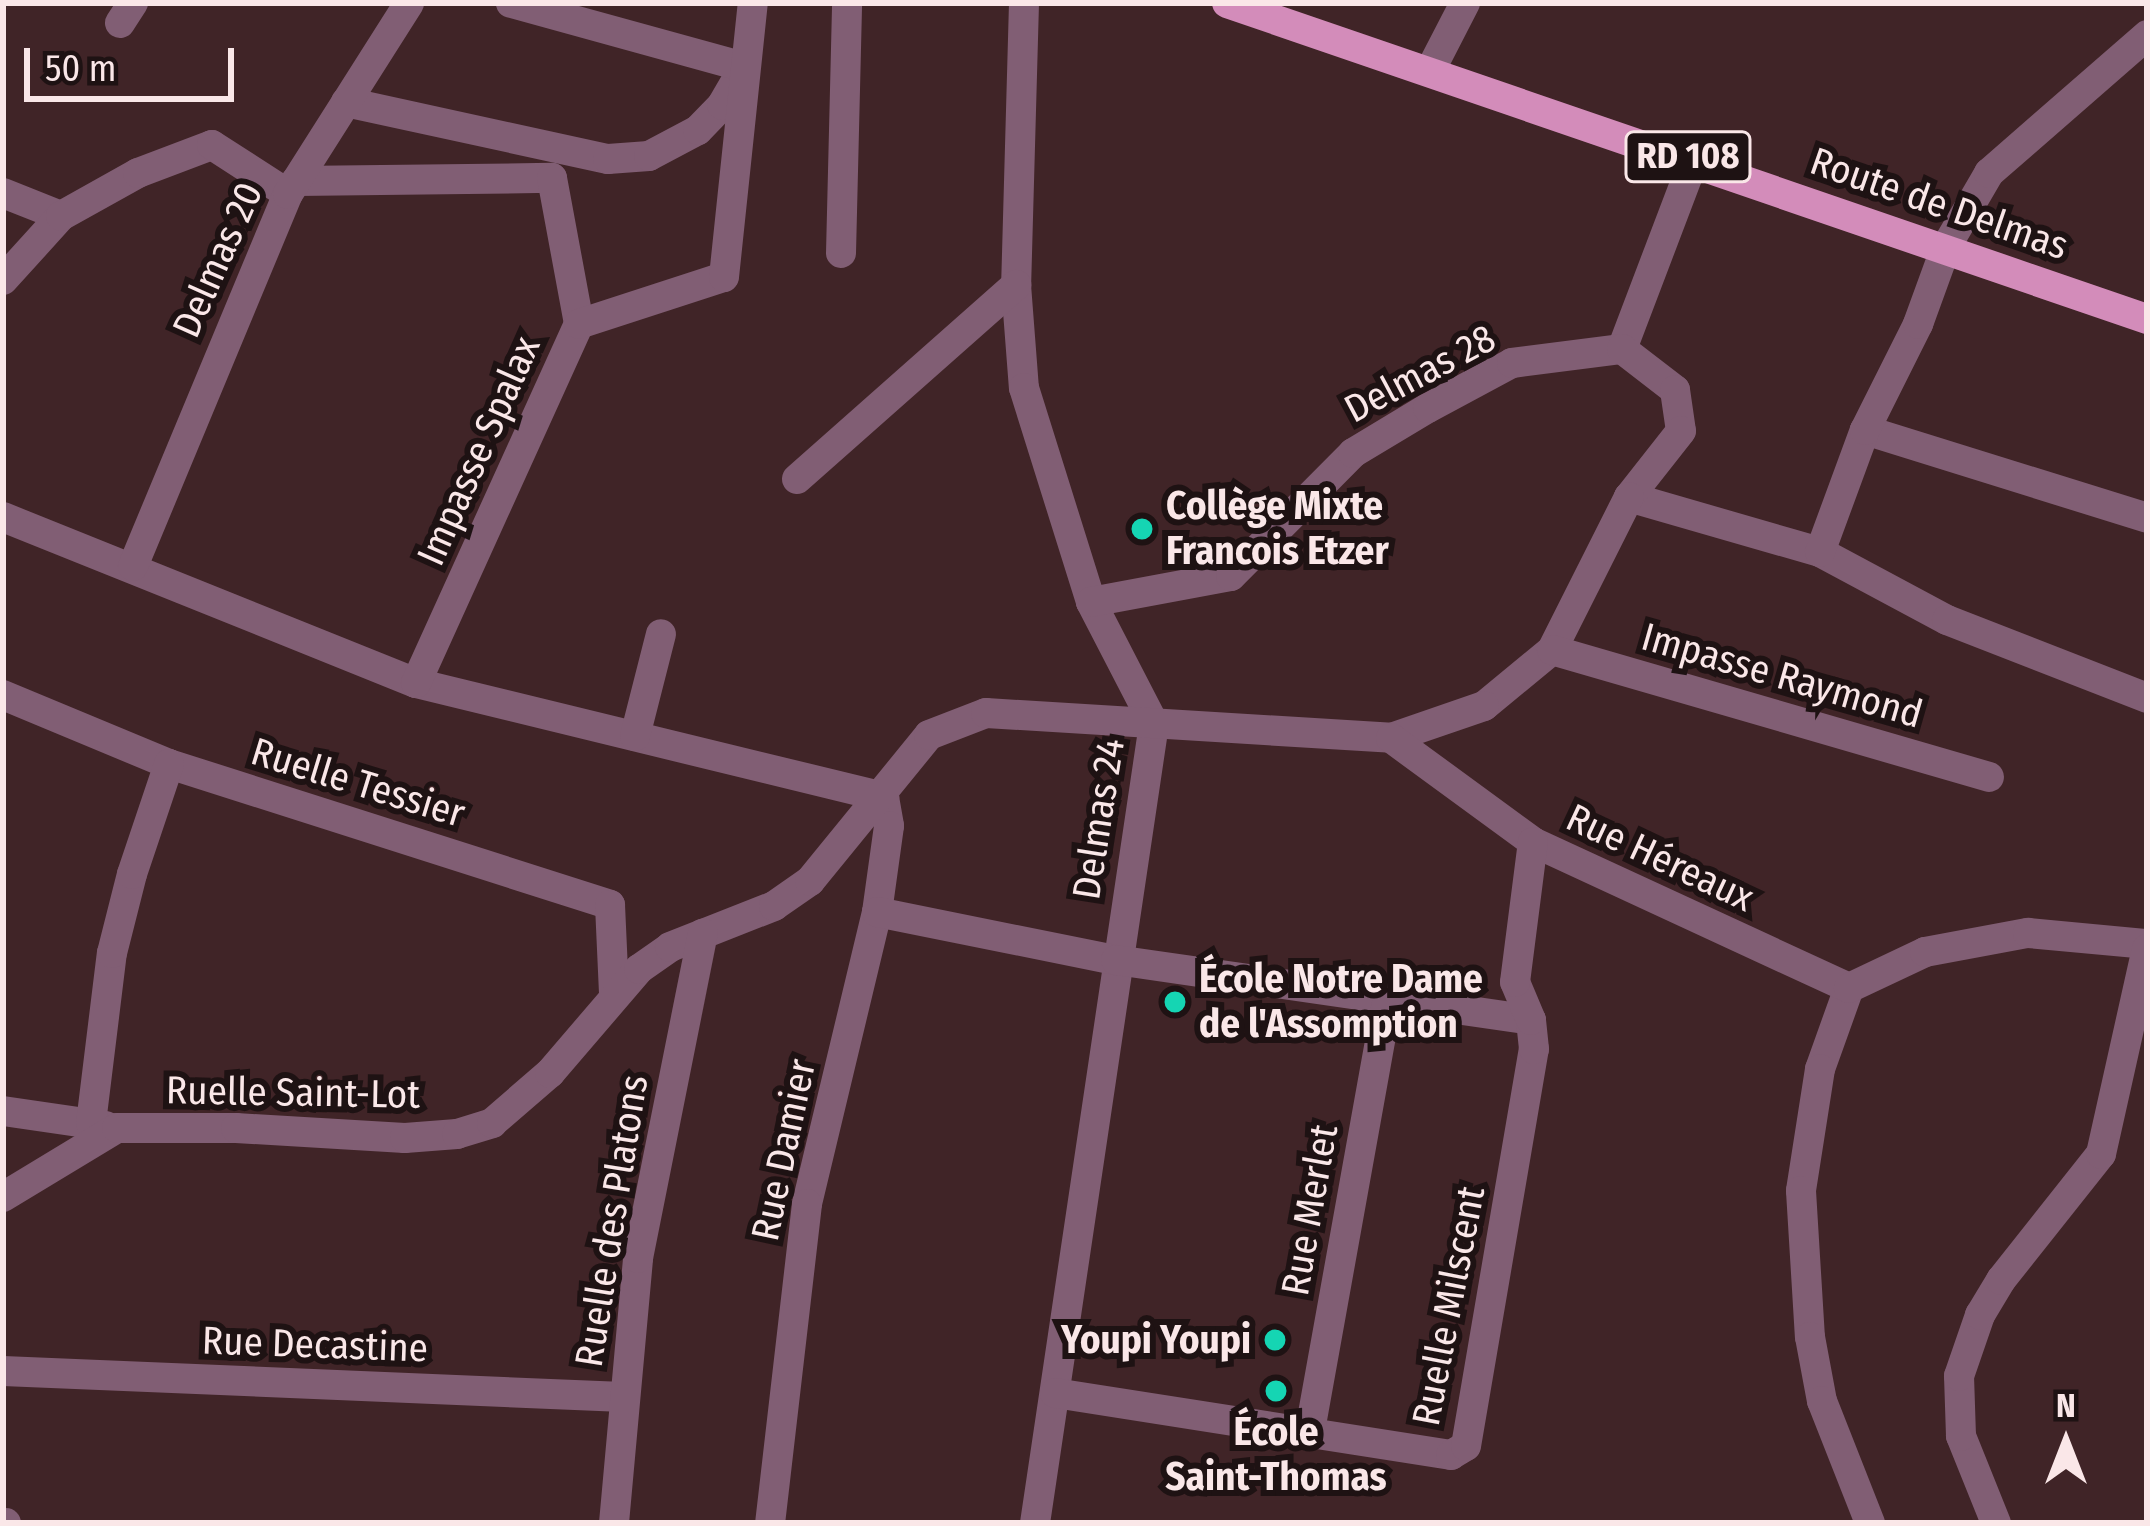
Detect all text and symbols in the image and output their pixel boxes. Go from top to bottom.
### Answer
scale bar [30,24,240,98]
text: 50 m [45,47,116,91]
road number: RD 108 [1622,127,1754,187]
street label: Route de Delmas [1804,138,2074,270]
street label: Delmas 20 [163,175,273,345]
street label: Delmas 28 [1337,315,1503,433]
street label: Impasse Spalax [408,329,550,573]
place label: Collège Mixte Francois Etzer [1166,484,1389,575]
marker: Collège Mixte Francois Etzer [1129,516,1155,542]
street label: Impasse Raymond [1636,614,1928,738]
street label: Ruelle Tessier [246,728,470,838]
street label: Delmas 24 [1063,735,1135,903]
street label: Rue Héreaux [1559,794,1761,922]
place label: École Notre Dame de l'Assomption [1199,957,1483,1048]
marker: École Notre Dame de l'Assomption [1162,989,1188,1015]
street label: Rue Damier [742,1055,826,1245]
street label: Ruelle Saint-Lot [166,1067,420,1119]
street label: Ruelle des Platons [566,1072,658,1370]
street label: Rue Merlet [1272,1121,1348,1299]
street label: Ruelle Milscent [1403,1182,1495,1430]
place label: Youpi Youpi [1061,1317,1251,1363]
street label: Rue Decastine [201,1318,429,1372]
marker: Youpi Youpi [1262,1327,1288,1353]
marker: École Saint-Thomas [1263,1378,1289,1404]
north arrow [2006,1382,2126,1502]
text: N [2056,1386,2076,1426]
place label: École Saint-Thomas [1165,1410,1387,1501]

